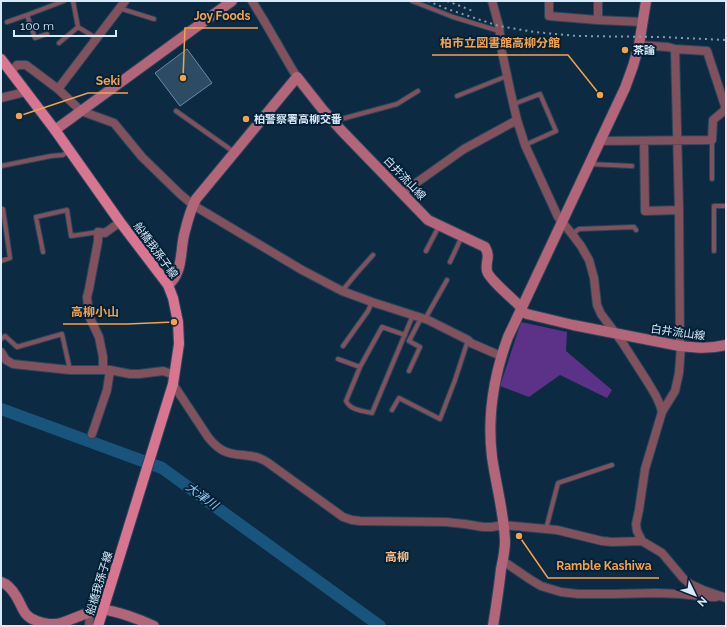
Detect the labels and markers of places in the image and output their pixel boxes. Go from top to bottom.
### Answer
callout: Joy Foods [185,4,258,28]
callout: 柏市立図書館高柳分館 [432,31,568,55]
place label: 茶論 [633,44,655,57]
marker: 茶論 [620,45,630,55]
callout: Seki [88,69,128,93]
place label: 柏警察署高柳交番 [254,113,342,126]
marker: 柏警察署高柳交番 [241,114,251,124]
callout: 高柳小山 [63,300,127,324]
callout: Ramble Kashiwa [548,554,659,578]

